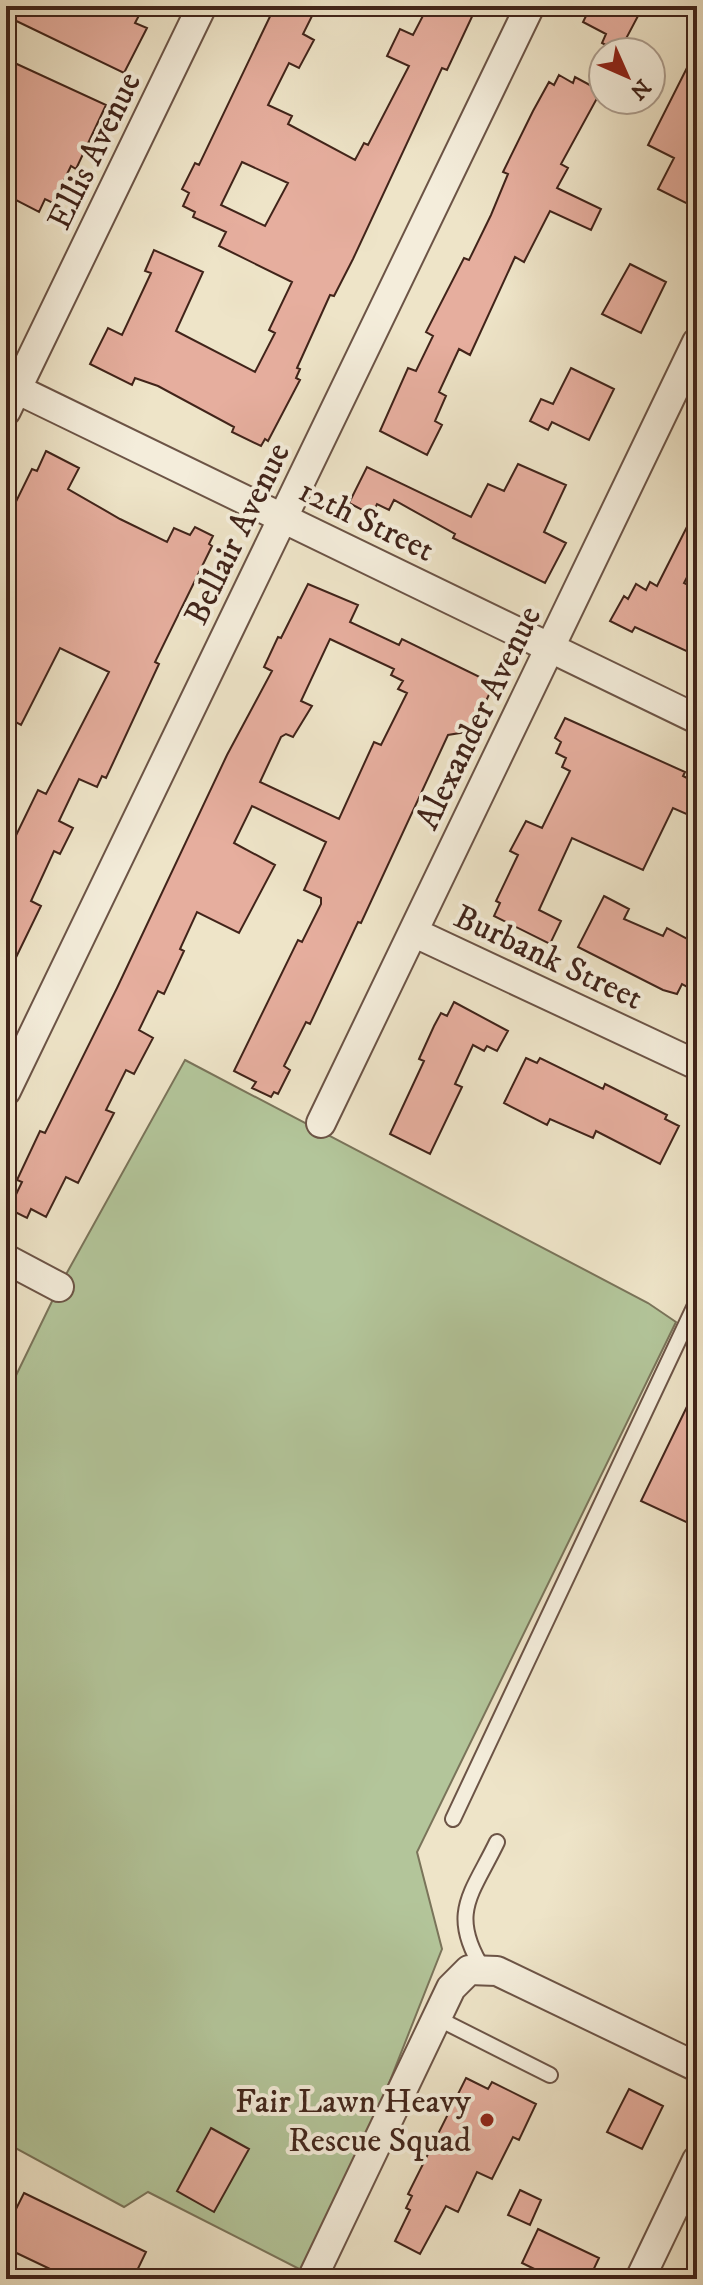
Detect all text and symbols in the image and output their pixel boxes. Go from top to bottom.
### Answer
north arrow [587,36,667,116]
street label: Ellis Avenue [39,65,151,236]
text: N [624,73,656,105]
street label: Bellair Avenue [176,436,300,632]
street label: 12th Street [291,470,441,572]
street label: Alexander Avenue [407,599,551,837]
street label: Burbank Street [447,896,649,1020]
place label: Fair Lawn Heavy Rescue Squad [235,2081,472,2162]
marker: Fair Lawn Heavy Rescue Squad [478,2111,496,2129]

